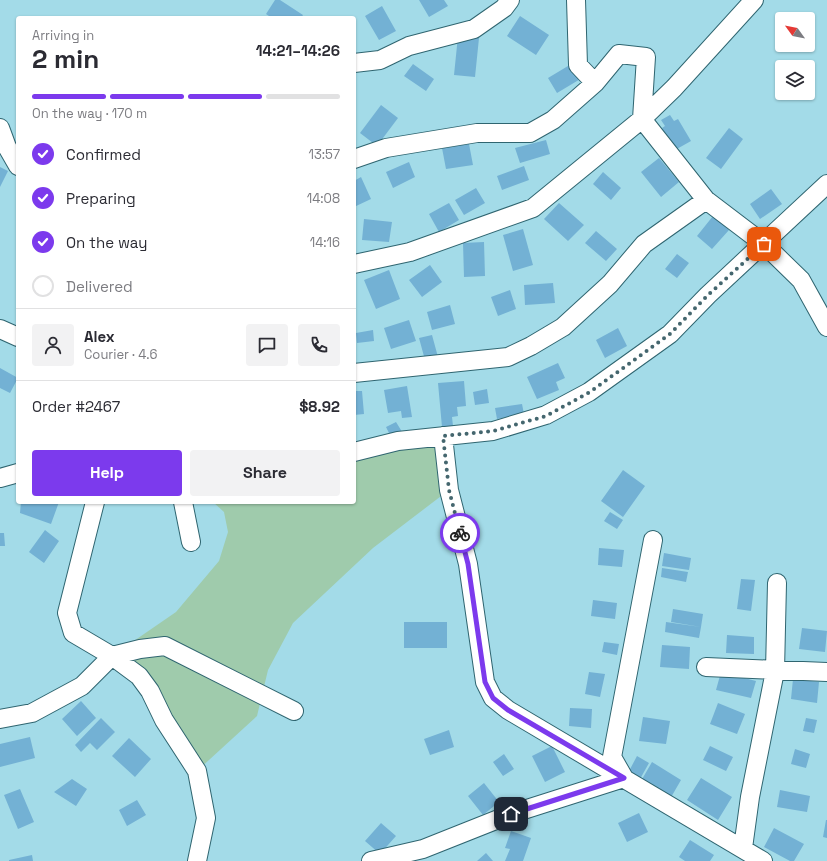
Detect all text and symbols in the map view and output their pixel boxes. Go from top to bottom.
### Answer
north arrow [775,12,815,52]
map controls [775,12,815,100]
text: Arriving in [32,27,94,44]
text: 14:21–14:26 [256,41,340,60]
text: 2 min [32,42,99,76]
button: layers [775,60,815,100]
text: On the way · 170 m [32,105,147,122]
icon: check [32,143,54,165]
text: Confirmed [66,145,141,164]
text: 13:57 [308,146,340,163]
icon: check [32,187,54,209]
text: Preparing [66,189,136,208]
text: 14:08 [307,190,340,207]
pin [747,227,781,261]
icon: check [32,231,54,253]
text: On the way [66,233,147,252]
icon: bag [753,233,775,255]
text: 14:16 [310,234,340,251]
text: Delivered [66,277,133,296]
button: person [32,324,74,366]
button: chat [246,324,288,366]
button: phone [298,324,340,366]
text: Alex [84,327,115,346]
text: Courier · 4.6 [84,346,157,363]
text: Order #2467 [32,397,120,416]
text: $8.92 [299,397,340,416]
button: Help [32,450,182,496]
button: Share [190,450,340,496]
courier [440,513,480,553]
icon: bike [449,522,471,544]
pin [494,797,528,831]
icon: home [500,803,522,825]

